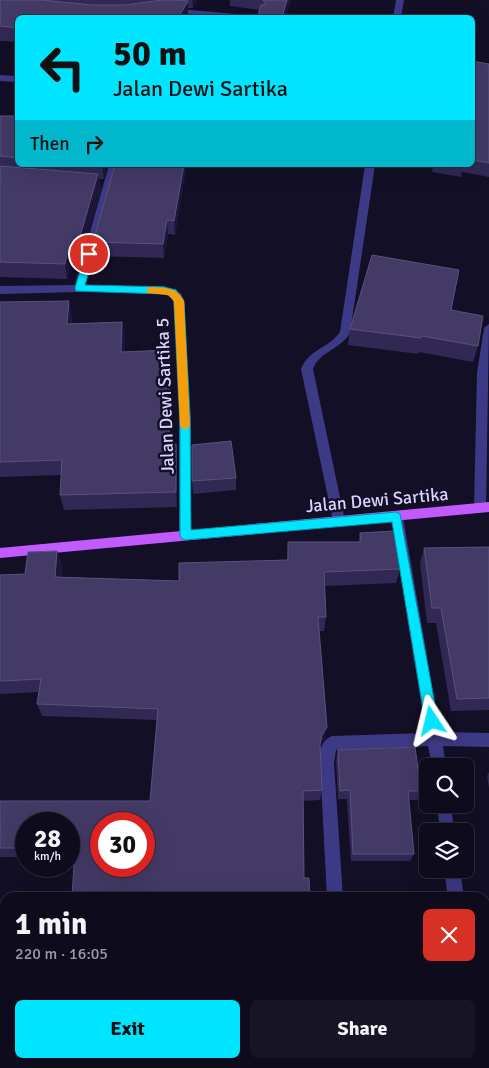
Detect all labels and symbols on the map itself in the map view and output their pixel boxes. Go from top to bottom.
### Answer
pin [68,233,110,275]
street label: Jalan Dewi Sartika 5 [151,317,179,475]
street label: Jalan Dewi Sartika [305,483,449,517]
position arrow [405,694,457,746]
speed limit sign: 30 [90,812,155,877]

